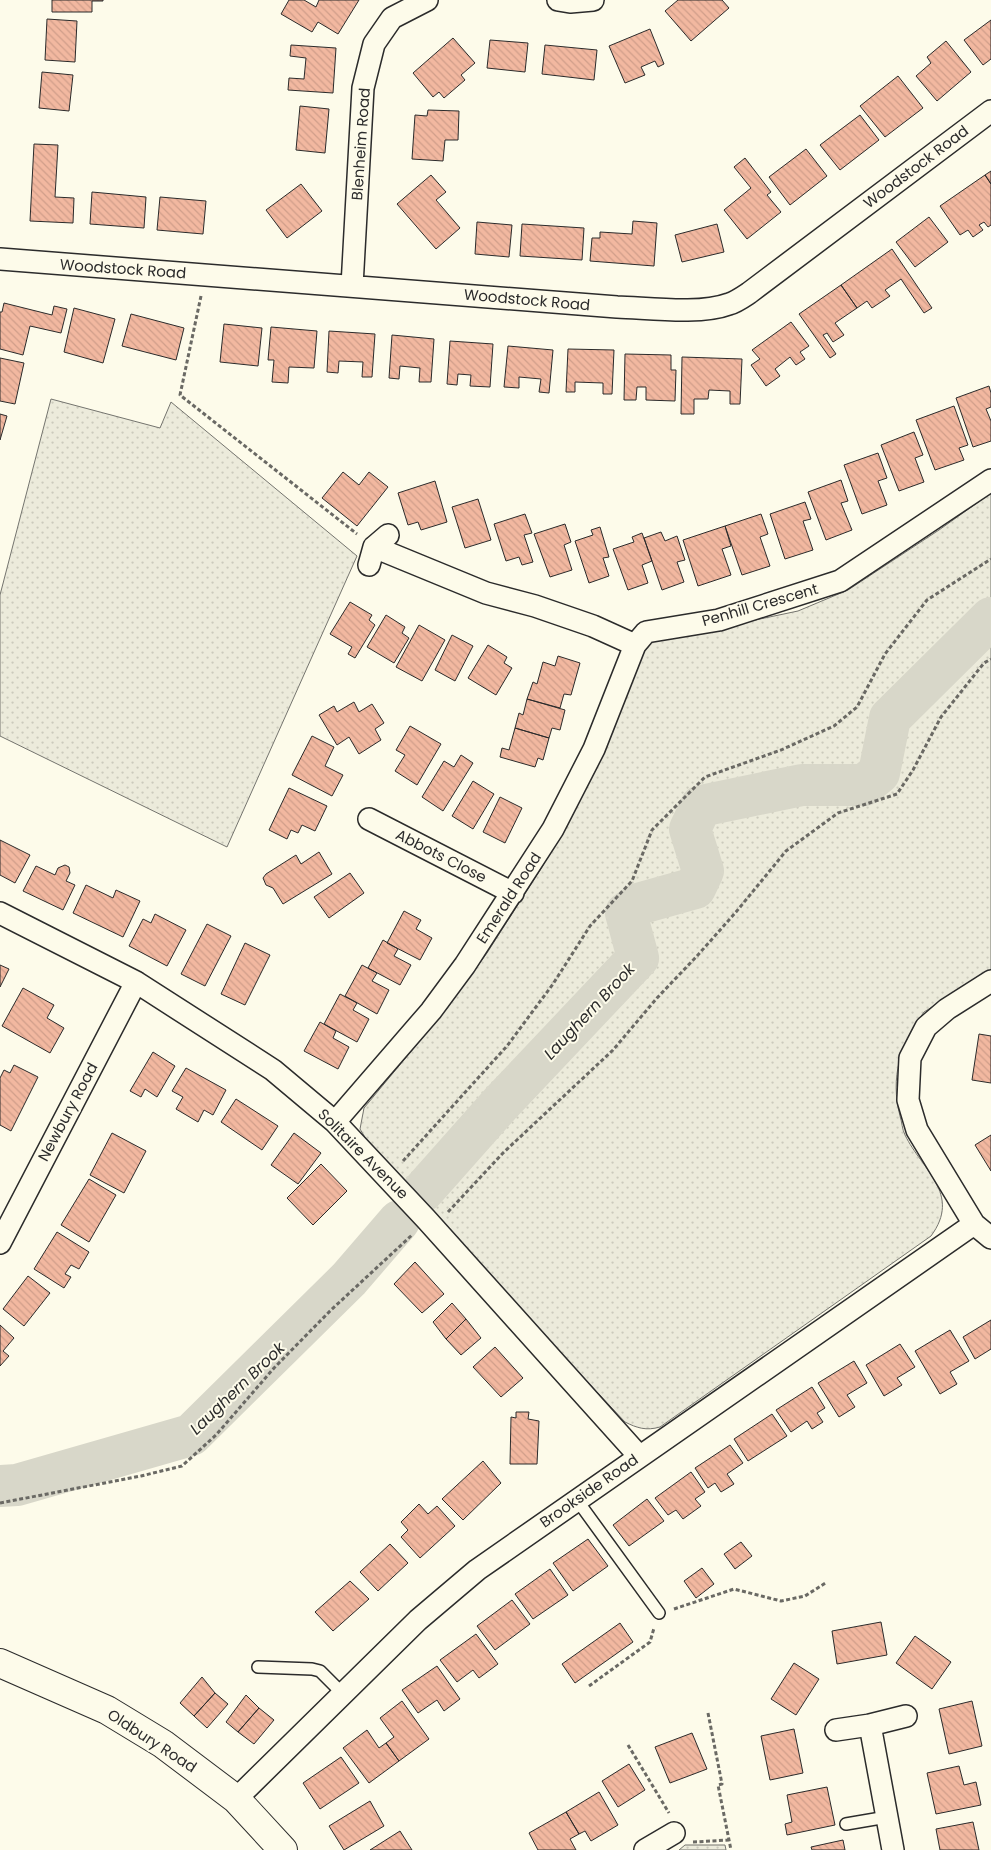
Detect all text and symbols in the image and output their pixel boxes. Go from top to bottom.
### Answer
street label: Blenheim Road [346,87,375,201]
street label: Woodstock Road [859,120,973,213]
street label: Woodstock Road [59,254,187,283]
street label: Woodstock Road [463,284,591,315]
street label: Penhill Crescent [699,578,820,631]
street label: Abbots Close [392,824,490,887]
street label: Emerald Road [471,848,546,947]
water label: Laughern Brook [539,957,641,1065]
street label: Newbury Road [33,1059,102,1165]
street label: Solitaire Avenue [313,1104,413,1204]
water label: Laughern Brook [185,1336,291,1440]
street label: Brookside Road [535,1449,642,1532]
street label: Oldbury Road [104,1704,201,1777]

